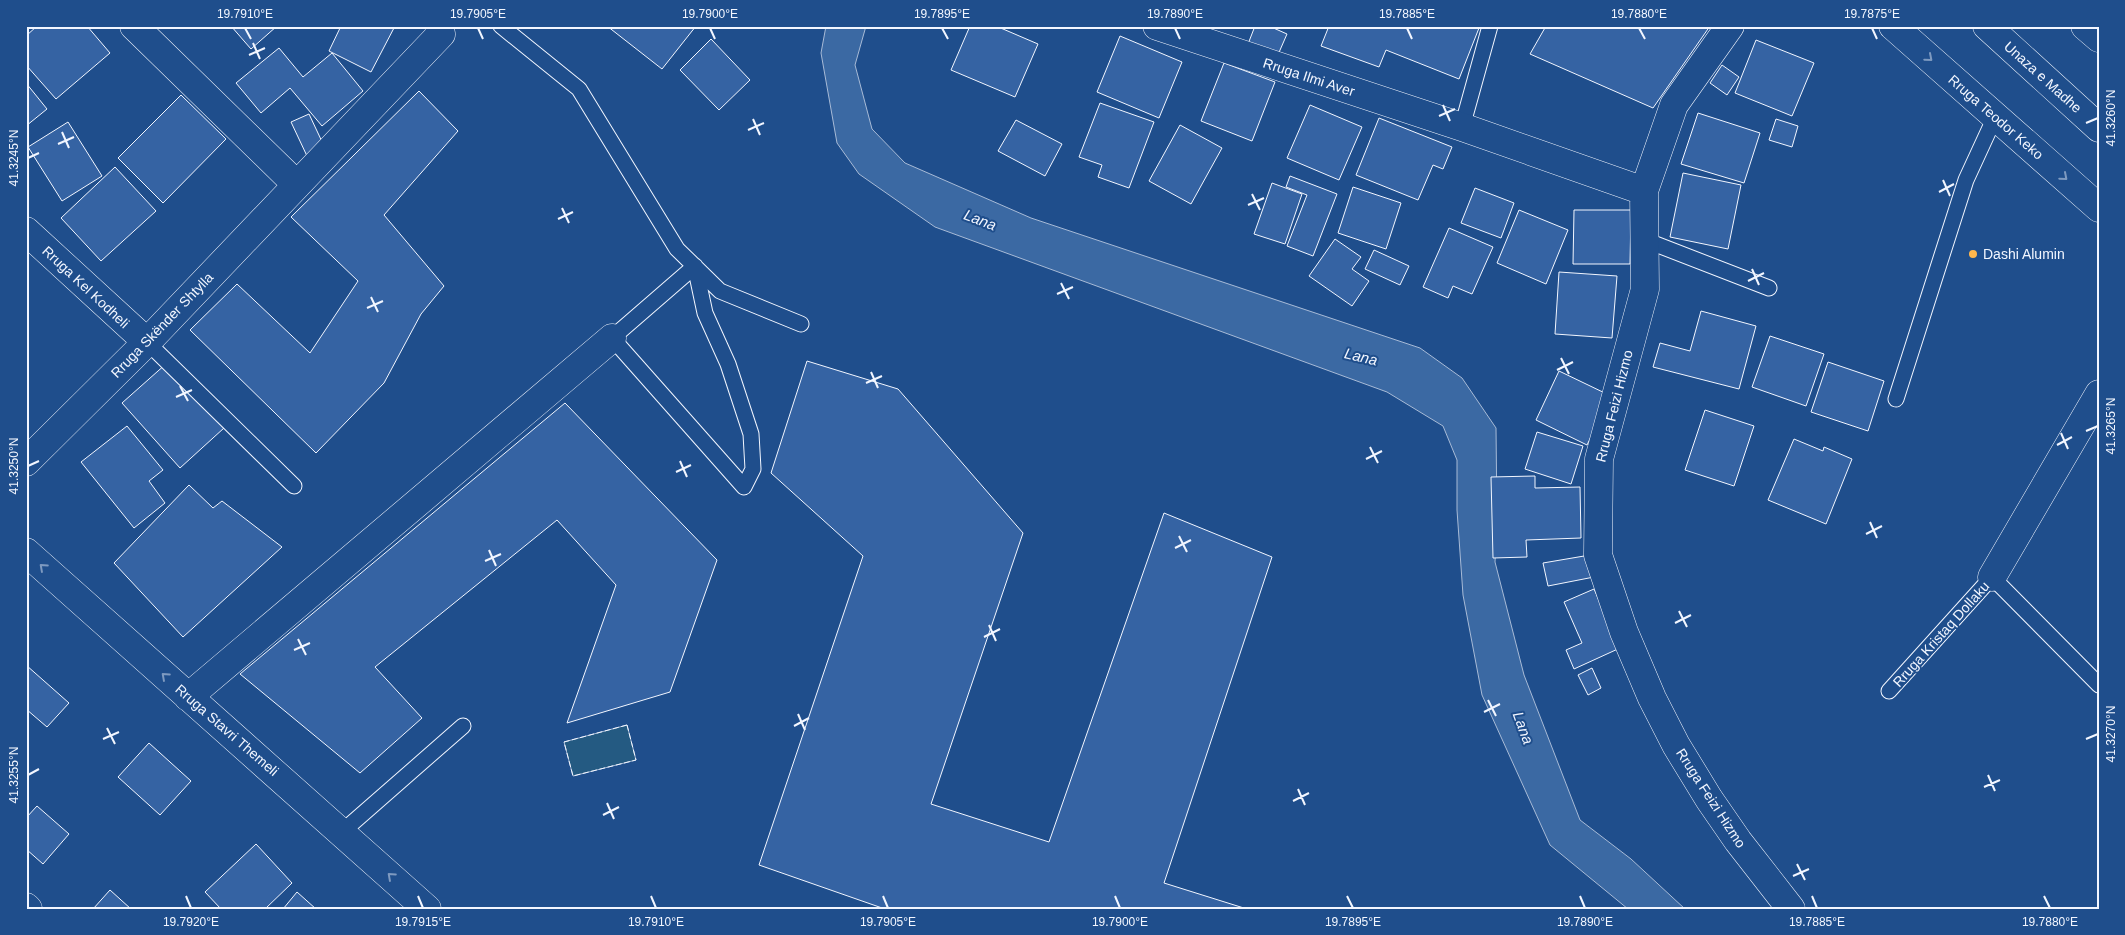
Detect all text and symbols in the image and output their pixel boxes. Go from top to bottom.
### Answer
text: 19.7910°E [217,7,273,21]
text: 19.7905°E [450,7,506,21]
text: 19.7900°E [682,7,738,21]
text: 19.7895°E [914,7,970,21]
text: 19.7890°E [1147,7,1203,21]
text: 19.7885°E [1379,7,1435,21]
text: 19.7880°E [1611,7,1667,21]
text: 19.7875°E [1844,7,1900,21]
street label: Unaza e Madhe [2001,38,2085,116]
one-way arrow [1924,53,1933,62]
street label: Rruga Ilmi Aver [1261,55,1357,99]
street label: Rruga Teodor Keko [1945,71,2047,163]
text: 41.3260°N [2104,90,2118,146]
text: 41.3245°N [7,130,21,186]
one-way arrow [2059,172,2068,181]
water label: Lana [962,206,999,233]
street label: Rruga Kel Kodheli [39,243,133,331]
place label: Dashi Alumin [1983,246,2065,262]
marker: Dashi Alumin [1967,248,1979,260]
street label: Rruga Skënder Shtylla [108,269,217,381]
water label: Lana [1343,344,1379,369]
street label: Rruga Feizi Hizmo [1592,348,1636,464]
text: 41.3265°N [2104,398,2118,454]
text: 41.3250°N [7,438,21,494]
one-way arrow [40,564,49,573]
street label: Rruga Kristaq Dollaku [1889,578,1993,690]
one-way arrow [161,672,170,681]
street label: Rruga Stavri Themeli [172,681,282,779]
text: 41.3270°N [2104,706,2118,762]
water label: Lana [1510,709,1537,746]
street label: Rruga Feizi Hizmo [1673,745,1749,851]
text: 41.3255°N [7,747,21,803]
one-way arrow [388,873,397,882]
text: 19.7920°E [163,915,219,929]
text: 19.7915°E [395,915,451,929]
text: 19.7910°E [628,915,684,929]
text: 19.7905°E [860,915,916,929]
text: 19.7900°E [1092,915,1148,929]
text: 19.7895°E [1325,915,1381,929]
text: 19.7890°E [1557,915,1613,929]
text: 19.7885°E [1789,915,1845,929]
text: 19.7880°E [2022,915,2078,929]

